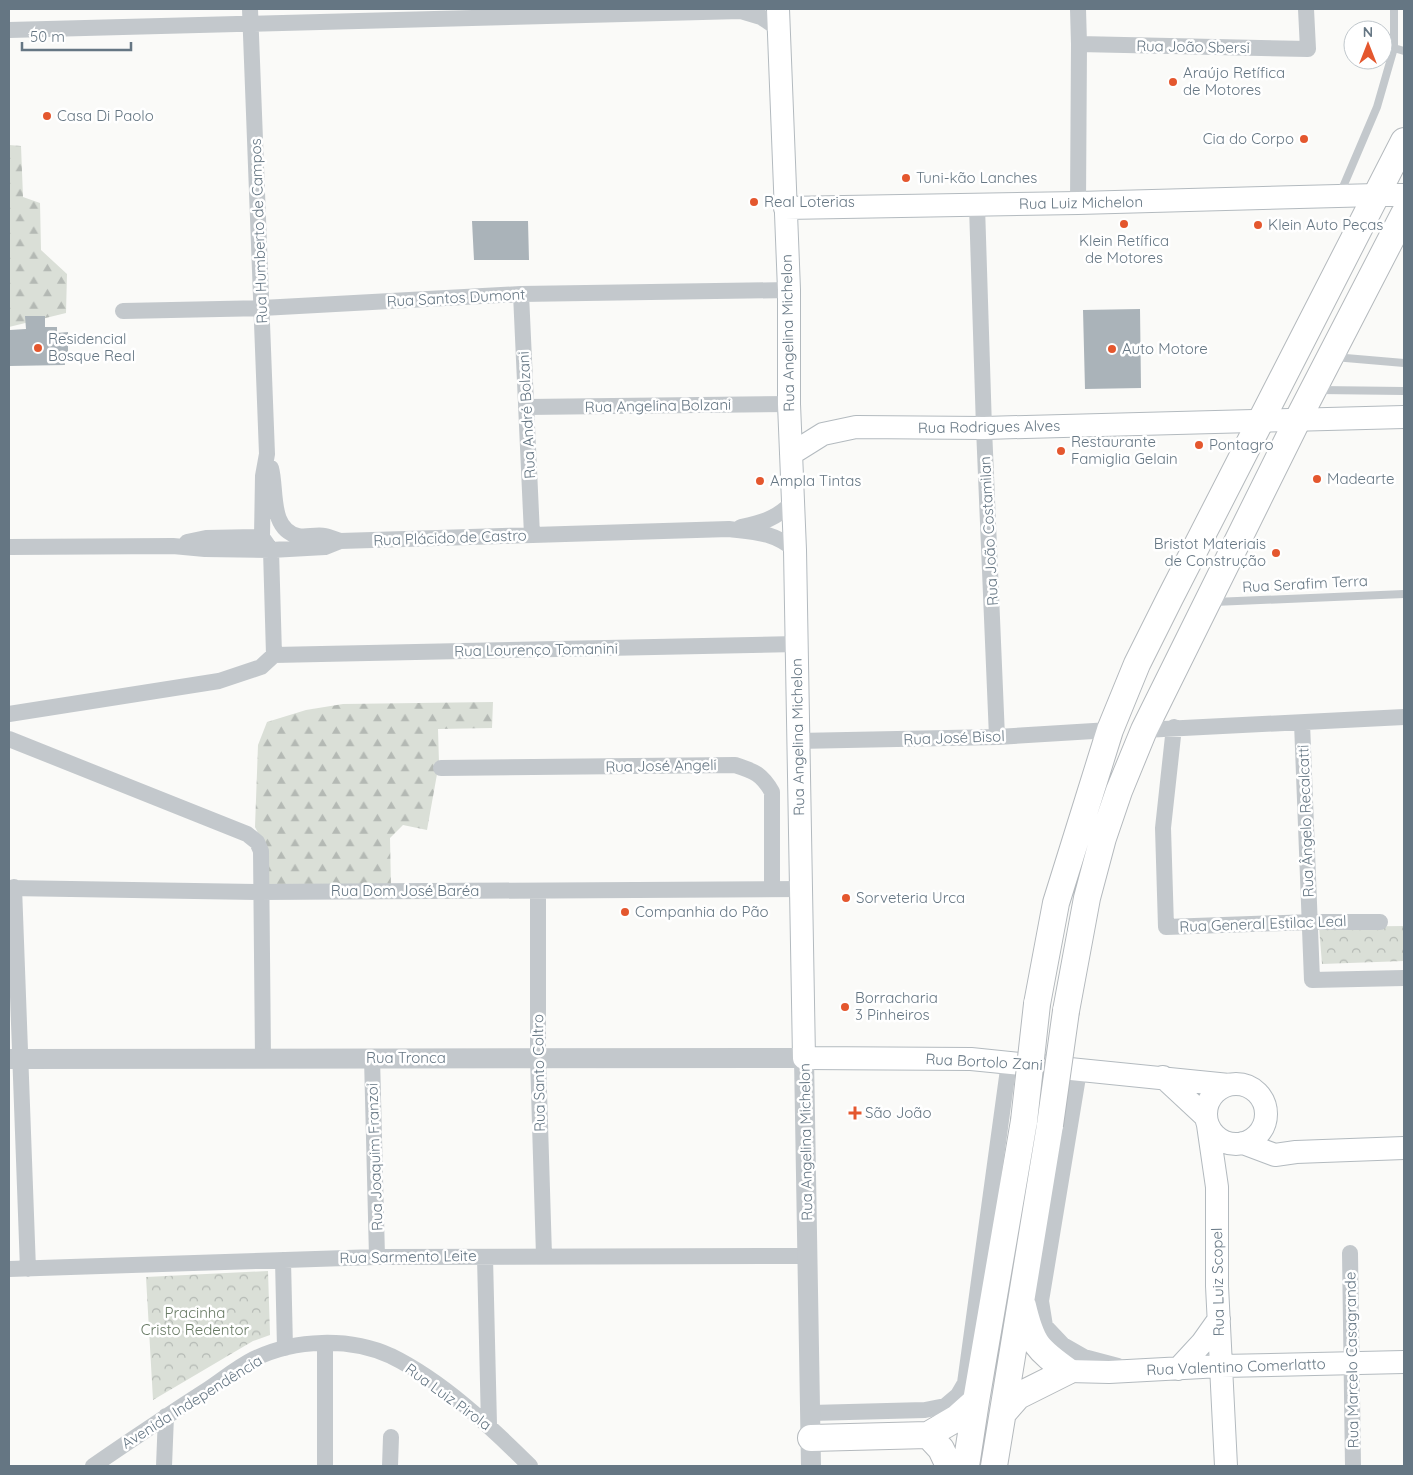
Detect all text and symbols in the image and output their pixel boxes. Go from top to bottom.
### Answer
scale bar [22,20,131,52]
north arrow [1343,20,1393,70]
text: N [1363,23,1373,41]
text: 50 m [30,27,65,46]
street label: Rua João Sbersi [1136,36,1250,57]
place label: Araújo Retífica de Motores [1183,63,1285,99]
marker: Araújo Retífica de Motores [1167,76,1179,88]
place label: Casa Di Paolo [57,106,154,125]
marker: Casa Di Paolo [41,110,53,122]
place label: Cia do Corpo [1203,129,1294,148]
marker: Cia do Corpo [1298,133,1310,145]
street label: Rua Humberto de Campos [246,138,271,324]
place label: Tuni-kão Lanches [916,168,1037,187]
marker: Tuni-kão Lanches [900,172,912,184]
place label: Real Loterias [764,192,855,211]
street label: Rua Luiz Michelon [1019,192,1143,213]
marker: Real Loterias [748,196,760,208]
place label: Klein Auto Peças [1268,215,1383,234]
marker: Klein Retífica de Motores [1118,218,1130,230]
marker: Klein Auto Peças [1252,219,1264,231]
place label: Klein Retífica de Motores [1079,231,1169,267]
street label: Rua Angelina Michelon [777,254,798,412]
street label: Rua Santos Dumont [386,284,526,311]
place label: Residencial Bosque Real [48,329,135,365]
place label: Auto Motore [1122,339,1208,358]
marker: Residencial Bosque Real [32,342,44,354]
marker: Auto Motore [1106,343,1118,355]
street label: Rua André Bolzani [514,351,539,479]
street label: Rua Angelina Bolzani [585,395,731,416]
street label: Rua Rodrigues Alves [918,416,1060,437]
place label: Restaurante Famiglia Gelain [1071,432,1178,468]
place label: Pontagro [1209,435,1274,454]
marker: Pontagro [1193,439,1205,451]
marker: Restaurante Famiglia Gelain [1055,445,1067,457]
street label: Rua João Costamilan [975,456,1002,606]
place label: Madearte [1327,469,1394,488]
place label: Ampla Tintas [770,471,861,490]
marker: Madearte [1311,473,1323,485]
marker: Ampla Tintas [754,475,766,487]
street label: Rua Plácido de Castro [373,525,527,550]
place label: Bristot Materiais de Construção [1154,534,1266,570]
marker: Bristot Materiais de Construção [1270,547,1282,559]
street label: Rua Serafim Terra [1242,571,1368,596]
street label: Rua Lourenço Tomanini [454,639,618,660]
street label: Rua Angelina Michelon [787,658,808,816]
street label: Rua José Bisol [903,726,1005,749]
street label: Rua Ângelo Recalcatti [1293,744,1318,898]
street label: Rua José Angeli [605,755,717,776]
street label: Rua Dom José Baréa [331,881,479,900]
place label: Sorveteria Urca [856,888,965,907]
marker: Sorveteria Urca [840,892,852,904]
place label: Companhia do Pão [635,902,769,921]
marker: Companhia do Pão [619,906,631,918]
street label: Rua General Estilac Leal [1179,911,1347,936]
place label: Borracharia 3 Pinheiros [855,988,938,1024]
marker: Borracharia 3 Pinheiros [839,1001,851,1013]
street label: Rua Santo Coltro [528,1014,549,1132]
street label: Rua Tronca [366,1048,446,1067]
street label: Rua Bortolo Zani [925,1049,1043,1074]
street label: Rua Angelina Michelon [795,1063,816,1221]
street label: Rua Joaquim Franzoi [362,1083,387,1231]
place label: São João [865,1103,931,1122]
marker: São João [849,1107,861,1119]
street label: Rua Luiz Scopel [1207,1227,1228,1337]
street label: Rua Sarmento Leite [339,1246,477,1267]
street label: Rua Marcelo Casagrande [1340,1272,1363,1448]
park label: Pracinha Cristo Redentor [141,1303,249,1339]
street label: Avenida Independência [118,1351,266,1453]
street label: Rua Valentino Comerlatto [1146,1354,1326,1379]
street label: Rua Luiz Pirola [402,1359,495,1434]

